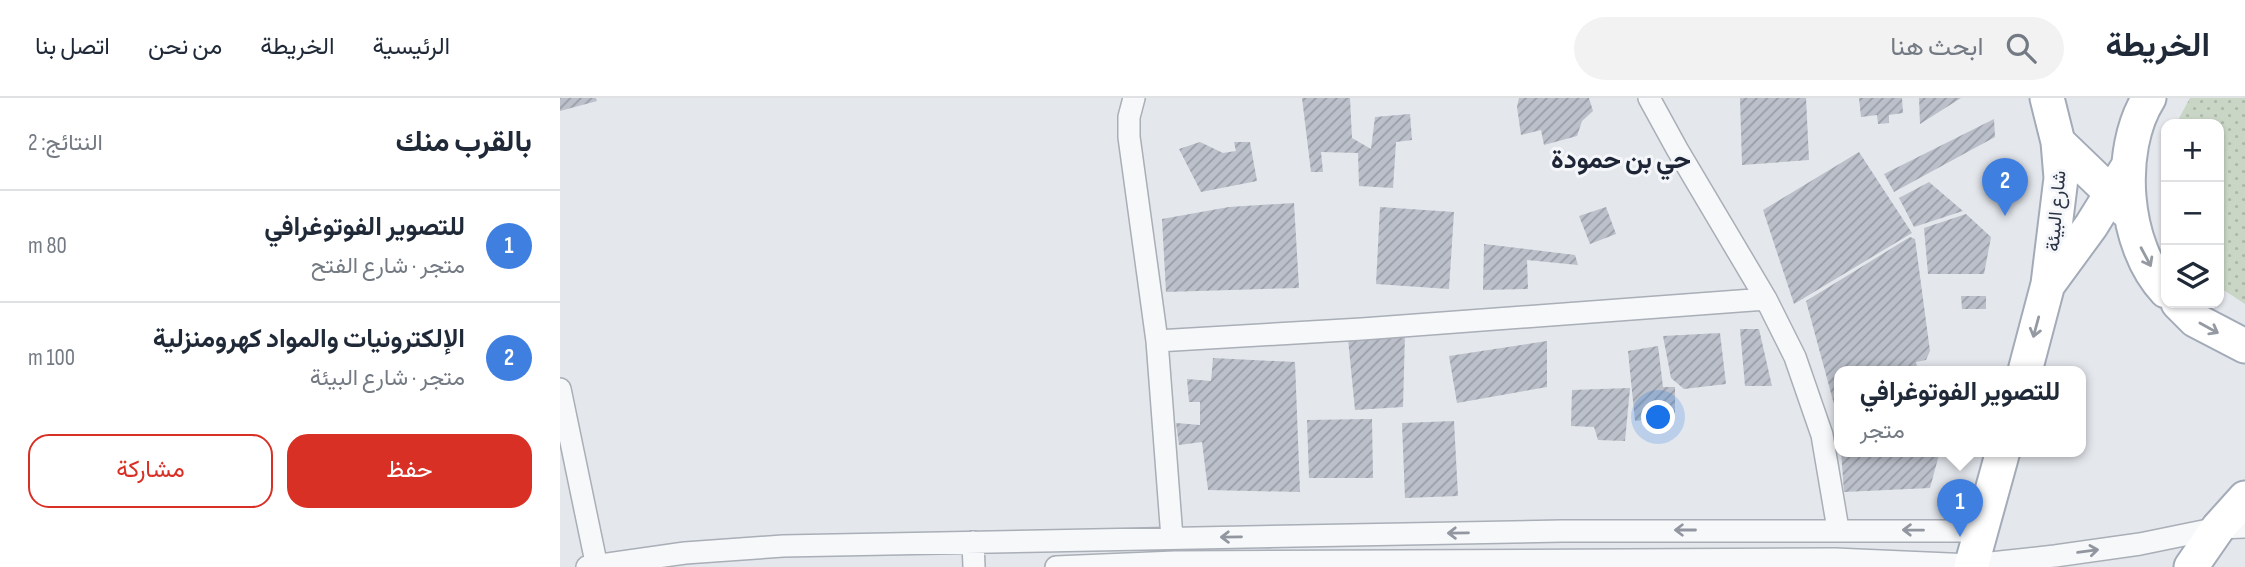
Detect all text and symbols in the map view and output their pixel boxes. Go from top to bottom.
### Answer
search box [1574,17,2064,80]
text: الخريطة [2106,26,2210,66]
icon: search [2002,29,2040,67]
text: اتصل بنا [35,32,110,61]
text: من نحن [148,32,222,61]
text: الخريطة [260,32,335,61]
text: الرئيسية [373,32,450,61]
text: ابحث هنا [1890,32,1984,63]
map controls [2161,119,2224,308]
button: + [2161,119,2224,182]
text: بالقرب منك [396,124,532,160]
text: النتائج: 2 [28,129,103,157]
district label: حي بن حمودة [1551,145,1691,181]
pin: 2 [1982,158,2028,216]
street label: شارع البيئة [2041,170,2071,253]
button: − [2161,182,2224,245]
text: للتصوير الفوتوغرافي [264,212,465,243]
text: 80 m [28,232,67,260]
text: 1 [504,232,514,260]
button: layers [2161,245,2224,308]
one-way arrow [2139,246,2153,267]
text: متجر · شارع الفتح [311,252,465,280]
one-way arrow [2029,316,2042,338]
one-way arrow [2198,322,2219,335]
text: الإلكترونيات والمواد كهرومنزلية [153,324,465,355]
text: 100 m [28,344,75,372]
text: 2 [504,344,514,372]
text: متجر · شارع البيئة [310,364,465,392]
popup [1834,366,2086,457]
text: للتصوير الفوتوغرافي [1860,377,2060,408]
your location [1641,400,1675,434]
text: متجر [1860,417,1905,445]
button: مشاركة [28,434,273,508]
button: حفظ [287,434,532,508]
pin: 1 [1937,479,1983,537]
one-way arrow [1674,523,1697,537]
one-way arrow [1902,523,1925,537]
one-way arrow [1447,526,1470,539]
one-way arrow [1219,530,1242,544]
one-way arrow [2077,545,2099,558]

